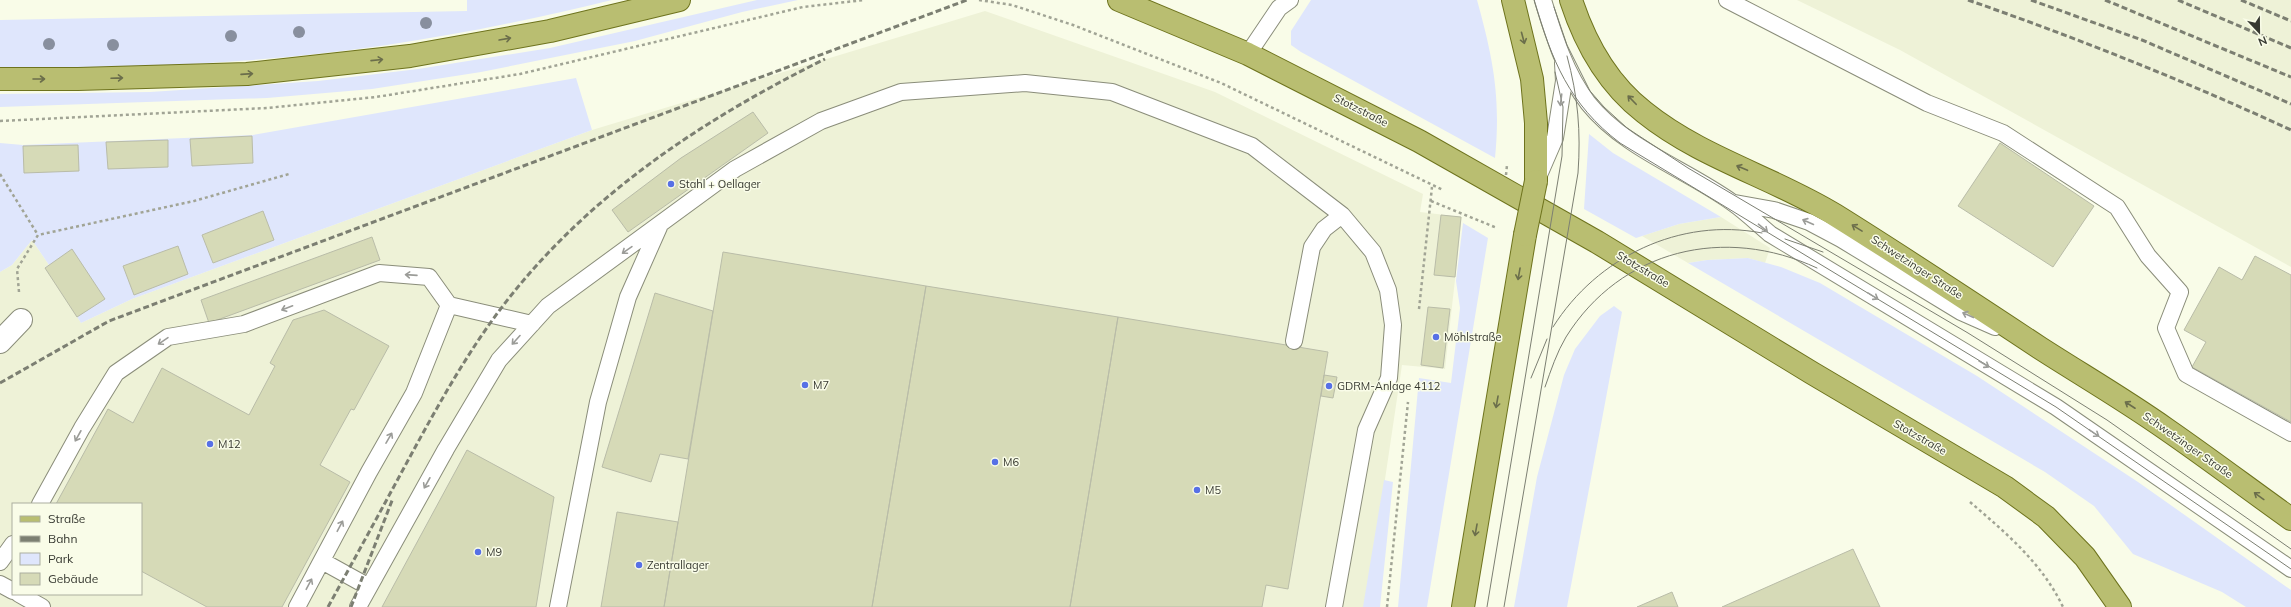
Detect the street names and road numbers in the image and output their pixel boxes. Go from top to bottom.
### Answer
street label: Stotzstraße [1331,90,1391,130]
street label: Schwetzinger Straße [1869,232,1965,302]
street label: Stotzstraße [1614,248,1672,290]
street label: Schwetzinger Straße [2140,409,2236,481]
street label: Stotzstraße [1891,416,1949,458]

